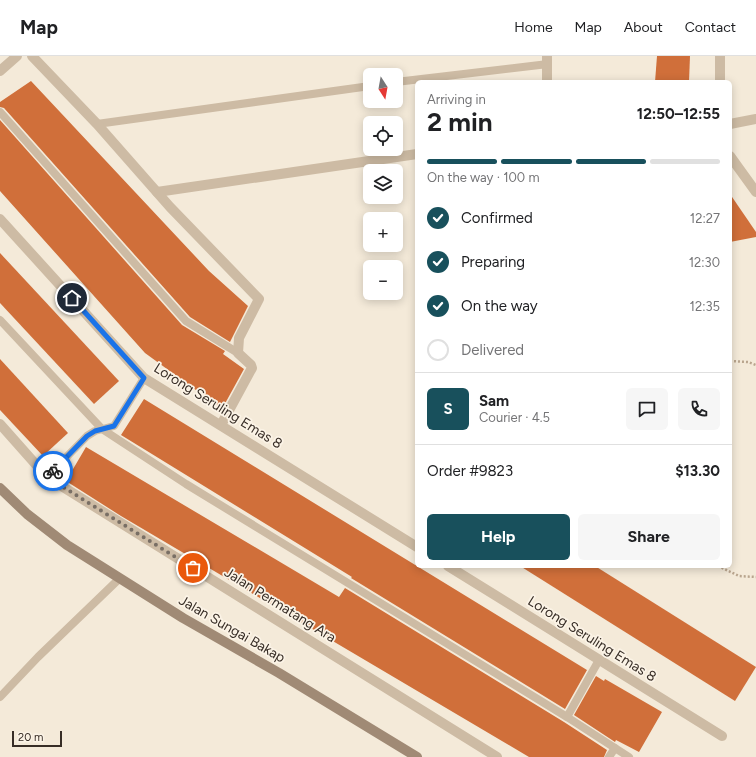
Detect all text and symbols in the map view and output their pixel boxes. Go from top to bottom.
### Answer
text: Map [20,16,58,39]
text: Home [514,19,553,36]
text: Map [575,19,602,36]
text: About [624,19,663,36]
text: Contact [685,19,736,36]
north arrow [363,68,403,108]
map controls [363,68,403,300]
text: Arriving in [427,92,486,107]
text: 12:50–12:55 [637,105,720,123]
text: 2 min [427,106,493,138]
button: locate [363,116,403,156]
button: layers [363,164,403,204]
text: On the way · 100 m [427,170,539,185]
icon: check [427,207,449,229]
text: Confirmed [461,209,533,227]
text: 12:27 [690,211,720,226]
button: + [363,212,403,252]
icon: check [427,251,449,273]
text: Preparing [461,253,525,271]
text: 12:30 [689,255,720,270]
button: − [363,260,403,300]
pin [55,281,89,315]
icon: home [61,287,83,309]
icon: check [427,295,449,317]
text: On the way [461,297,538,315]
text: 12:35 [690,299,720,314]
text: Delivered [461,341,524,359]
street label: Lorong Seruling Emas 8 [151,360,285,452]
button: chat [626,388,668,430]
button: phone [678,388,720,430]
text: Sam [479,392,509,410]
text: S [443,400,453,418]
text: Courier · 4.5 [479,410,550,425]
courier [33,451,73,491]
icon: bike [42,460,64,482]
text: Order #9823 [427,462,513,480]
text: $13.30 [675,462,720,480]
button: Help [427,514,570,560]
button: Share [578,514,720,560]
pin [176,551,210,585]
icon: bag [182,557,204,579]
street label: Jalan Permatang Ara [221,564,339,646]
street label: Jalan Sungai Bakap [176,592,288,666]
street label: Lorong Seruling Emas 8 [525,593,659,685]
scale bar [12,729,62,748]
text: 20 m [18,731,43,744]

